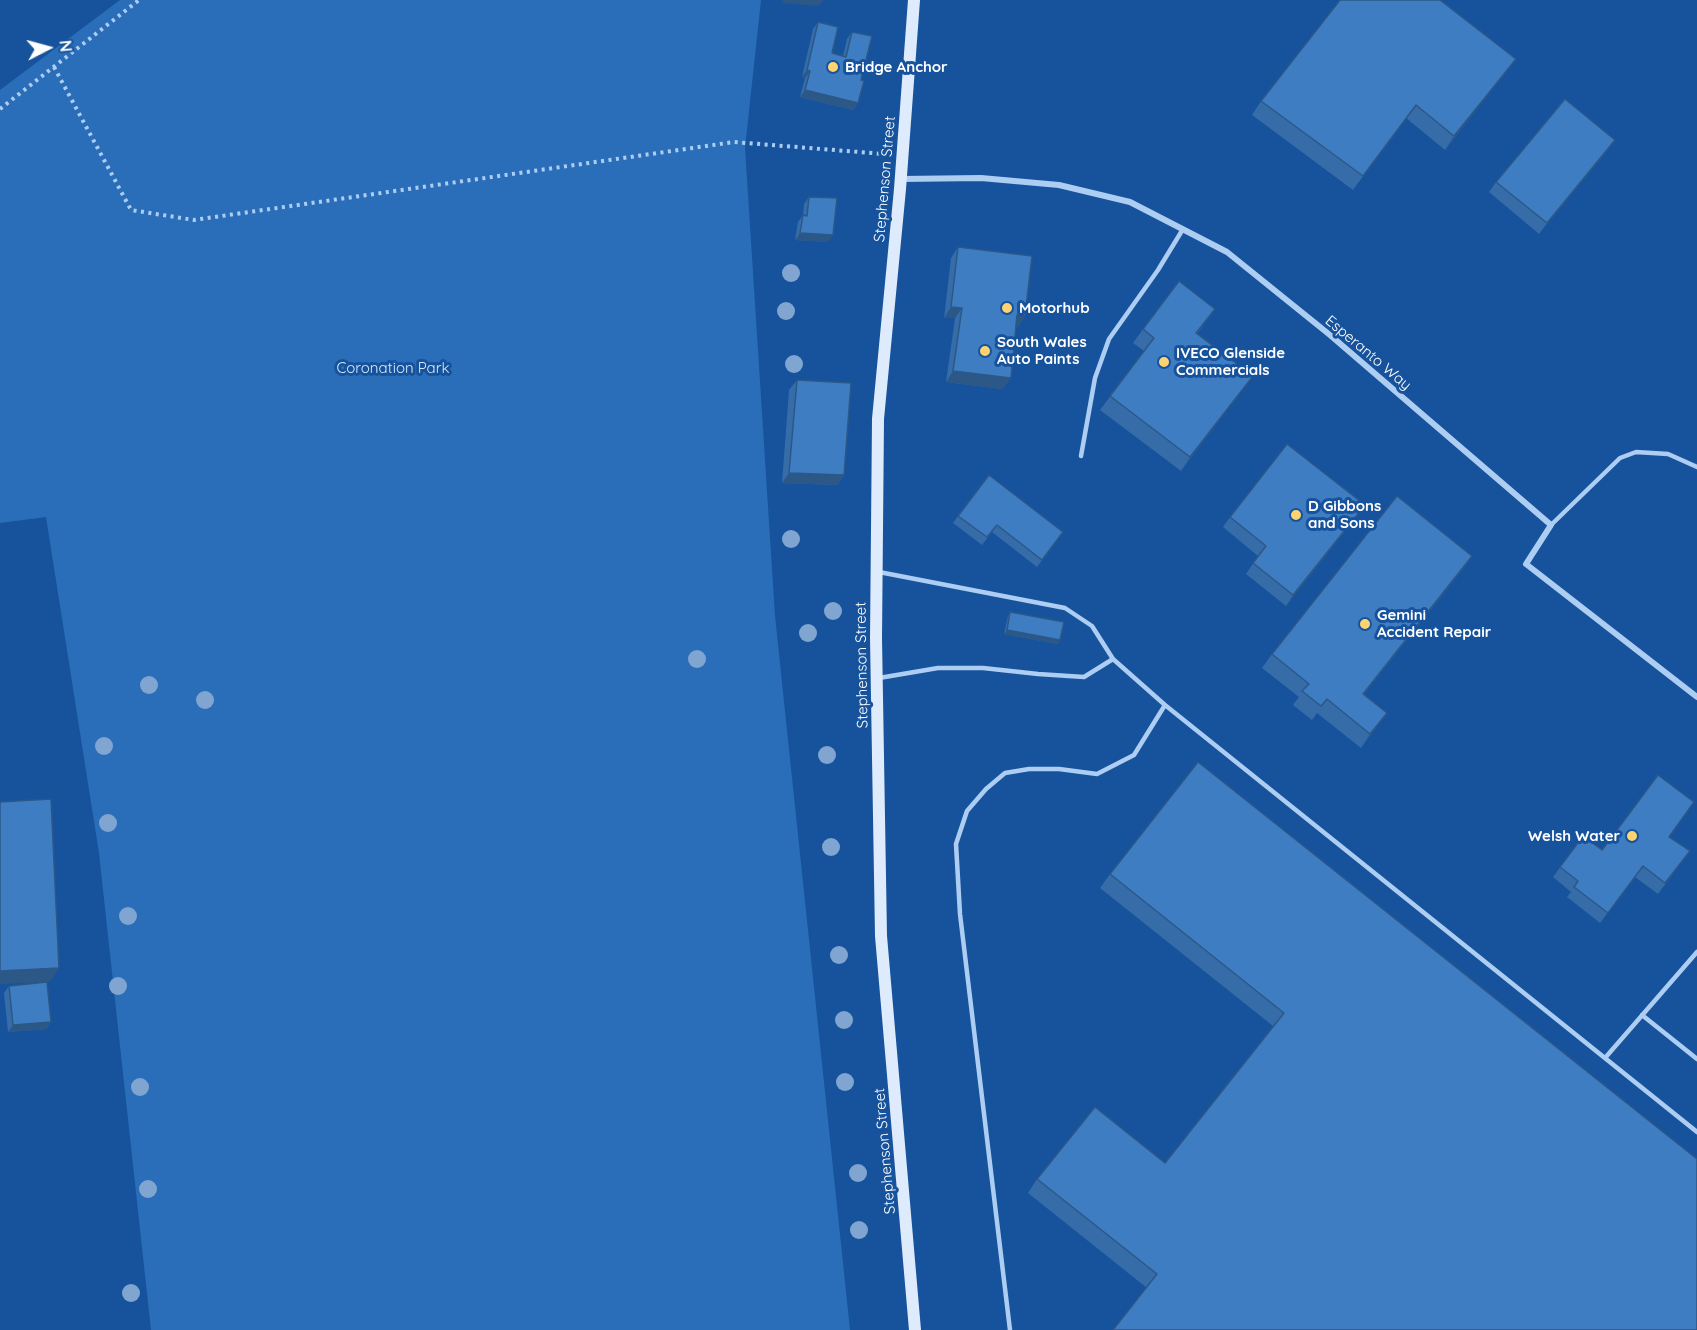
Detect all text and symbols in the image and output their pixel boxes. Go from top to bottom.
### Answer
north arrow [18,18,78,78]
text: N [55,39,76,53]
place label: Bridge Anchor [845,58,948,76]
marker: Bridge Anchor [826,60,840,74]
street label: Stephenson Street [871,115,899,243]
place label: Motorhub [1019,299,1090,317]
marker: Motorhub [1000,301,1014,315]
street label: Esperanto Way [1321,312,1415,394]
place label: South Wales Auto Paints [997,333,1087,368]
marker: South Wales Auto Paints [978,344,992,358]
place label: IVECO Glenside Commercials [1176,344,1285,379]
marker: IVECO Glenside Commercials [1157,355,1171,369]
park label: Coronation Park [337,359,449,377]
place label: D Gibbons and Sons [1308,497,1381,532]
marker: D Gibbons and Sons [1289,508,1303,522]
street label: Stephenson Street [852,602,872,728]
place label: Gemini Accident Repair [1377,606,1491,641]
marker: Gemini Accident Repair [1358,617,1372,631]
place label: Welsh Water [1528,827,1620,845]
marker: Welsh Water [1625,829,1639,843]
street label: Stephenson Street [871,1087,899,1215]

